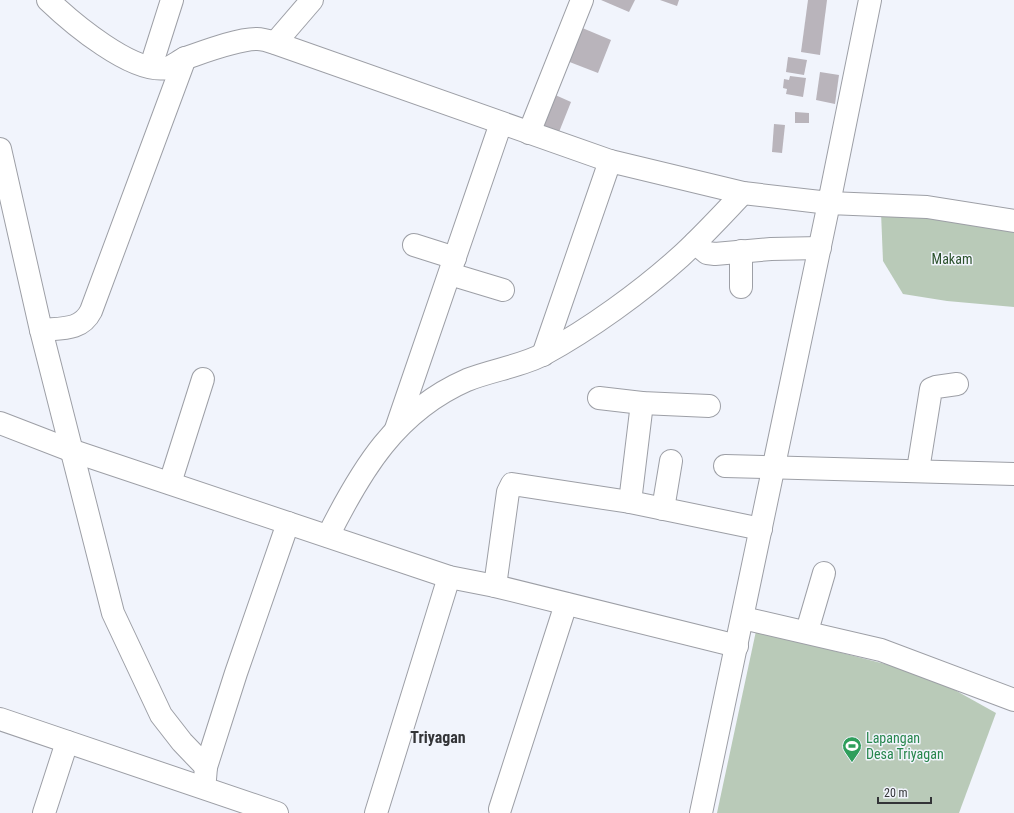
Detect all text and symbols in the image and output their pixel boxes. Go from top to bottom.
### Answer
park label: Makam [932,251,972,267]
district label: Triyagan [410,728,466,747]
place label: Lapangan Desa Triyagan [866,730,944,762]
sports icon: Lapangan Desa Triyagan [841,735,863,763]
scale bar [878,779,931,805]
text: 20 m [884,786,908,800]

